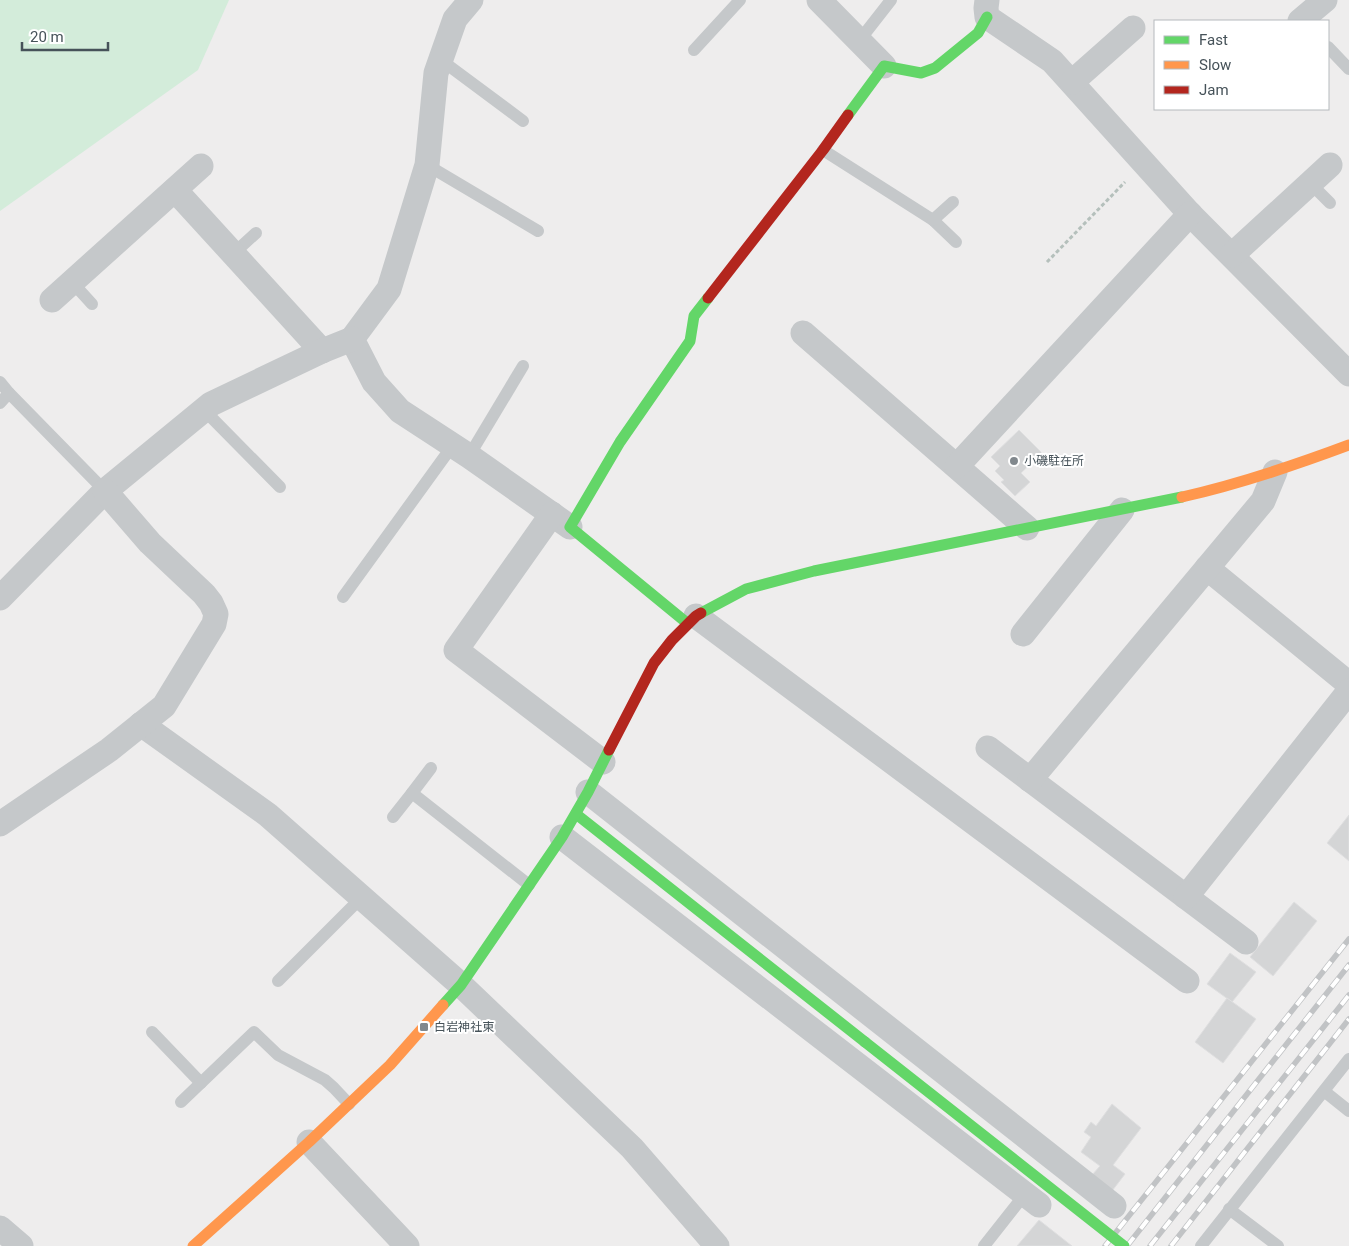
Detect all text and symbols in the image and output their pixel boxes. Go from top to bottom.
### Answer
scale bar [22,20,109,52]
legend [1154,20,1329,110]
text: 20 m [30,28,64,46]
text: Fast [1199,31,1228,49]
text: Slow [1199,56,1231,74]
text: Jam [1199,81,1229,99]
place label: 小磯駐在所 [1024,454,1084,468]
marker: 小磯駐在所 [1008,455,1020,467]
place label: 白岩神社東 [434,1020,494,1034]
marker: 白岩神社東 [418,1021,430,1033]

